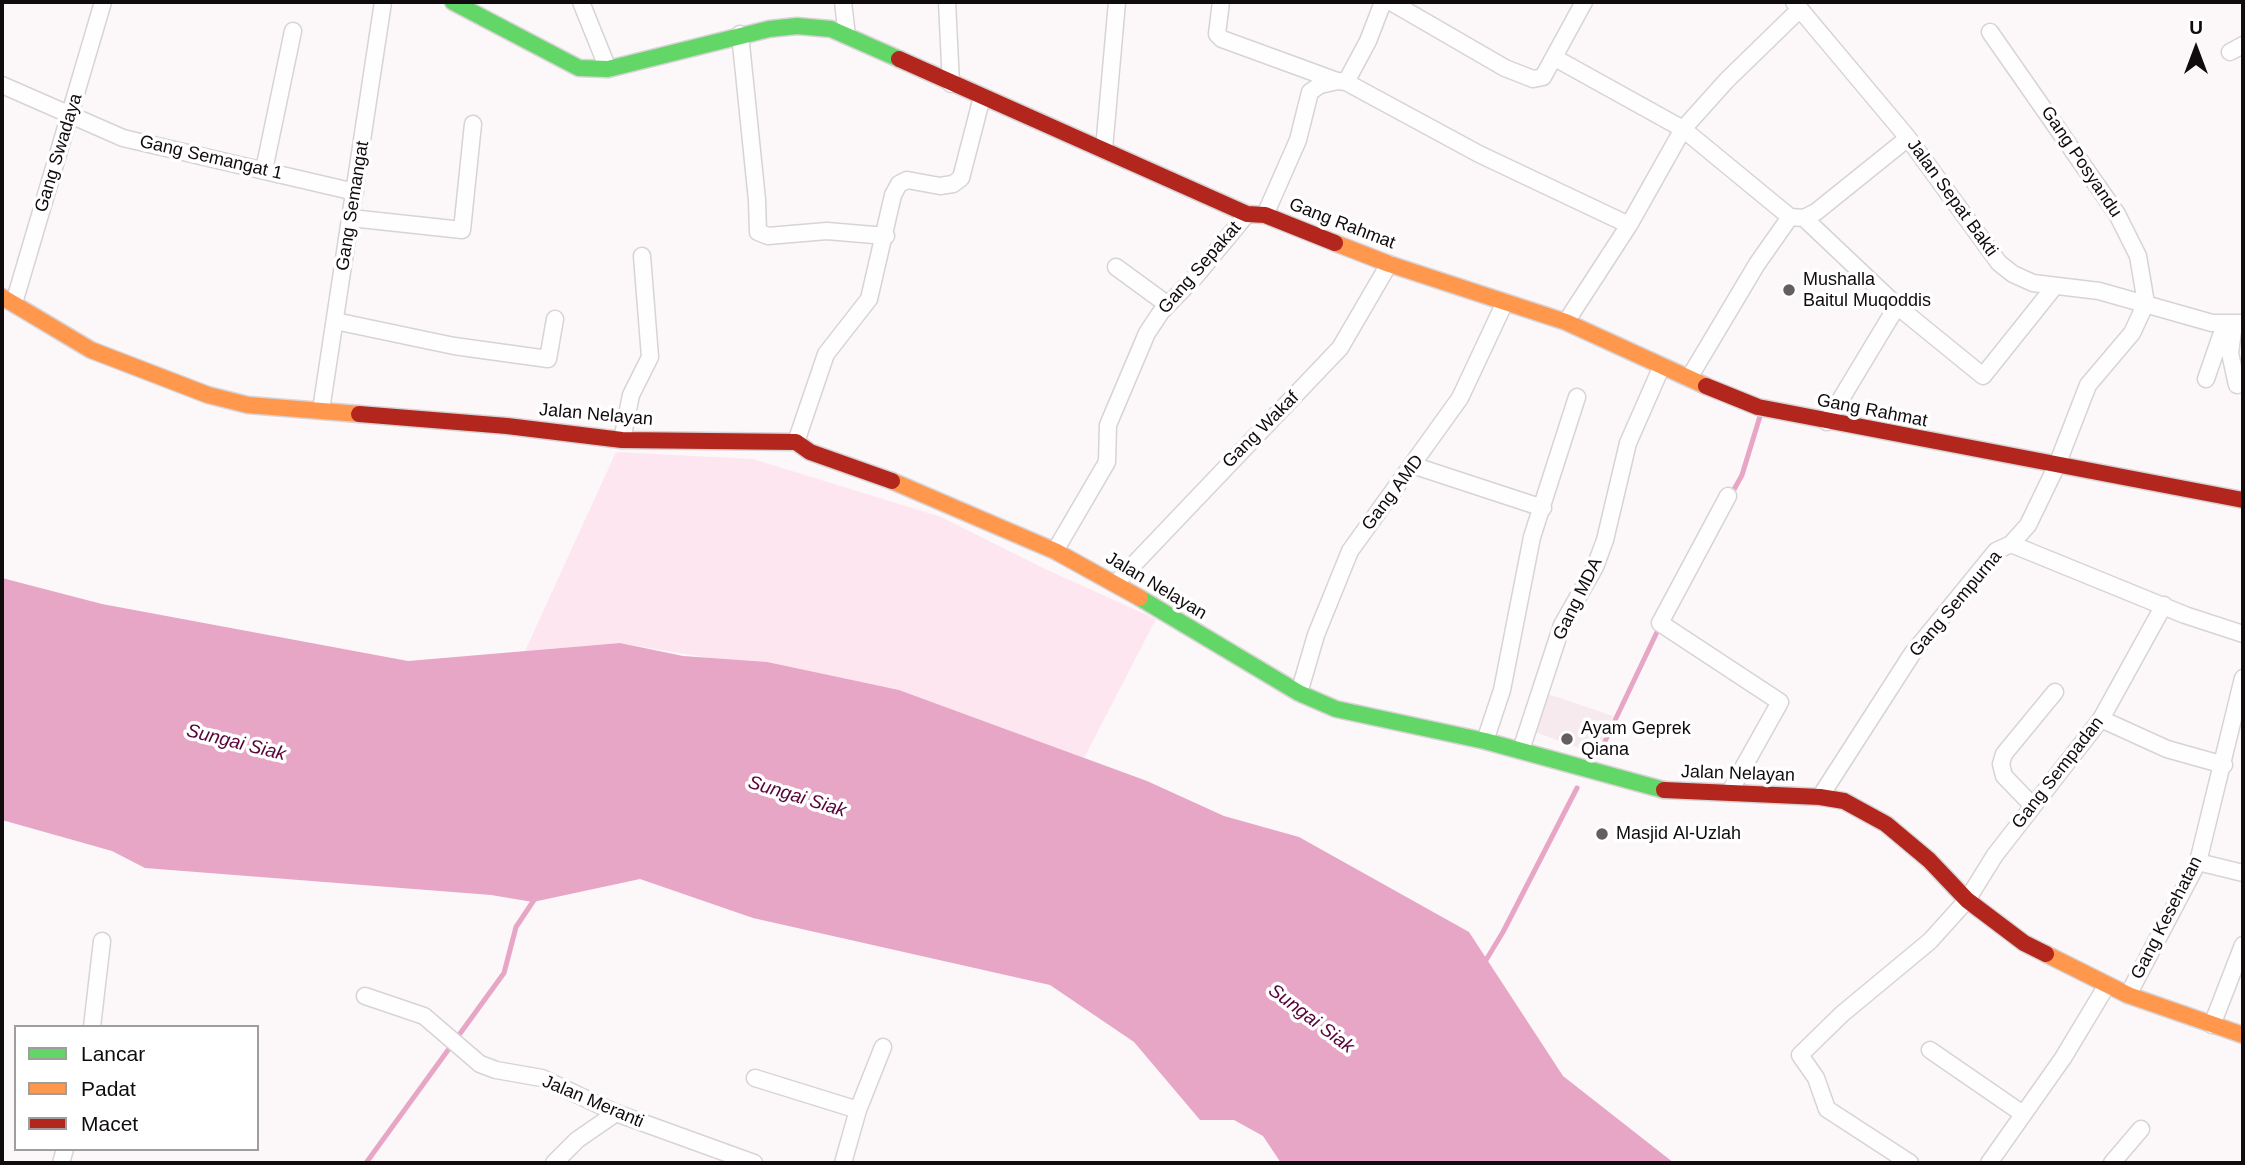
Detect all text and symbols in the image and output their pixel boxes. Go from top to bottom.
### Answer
north arrow [2161,14,2231,84]
text: U [2189,17,2203,38]
street label: Gang Swadaya [31,91,87,215]
street label: Gang Posyandu [2036,102,2126,222]
street label: Gang Semangat 1 [137,131,285,185]
street label: Jalan Sepat Bakti [1902,135,2002,261]
street label: Gang Semangat [332,140,374,272]
street label: Gang Rahmat [1286,194,1398,254]
street label: Gang Sepakat [1154,217,1246,319]
place label: Mushalla Baitul Muqoddis [1803,269,1931,312]
marker: Mushalla Baitul Muqoddis [1781,282,1797,298]
street label: Gang Wakaf [1218,387,1304,473]
street label: Gang Rahmat [1815,390,1929,432]
street label: Jalan Nelayan [538,399,654,431]
street label: Gang AMD [1358,451,1428,535]
street label: Gang Sempurna [1905,546,2007,662]
street label: Jalan Nelayan [1102,547,1210,625]
street label: Gang MDA [1549,554,1607,644]
street label: Gang Sempadan [2008,713,2108,833]
place label: Ayam Geprek Qiana [1581,718,1691,760]
water label: Sungai Siak [184,720,288,766]
marker: Ayam Geprek Qiana [1559,731,1575,747]
street label: Jalan Nelayan [1681,761,1795,787]
water label: Sungai Siak [745,771,849,823]
place label: Masjid Al-Uzlah [1616,823,1741,845]
marker: Masjid Al-Uzlah [1594,826,1610,842]
street label: Gang Kesehatan [2127,853,2207,983]
water label: Sungai Siak [1264,979,1358,1059]
legend [14,1025,259,1151]
text: Lancar [81,1042,145,1065]
street label: Jalan Meranti [539,1071,647,1133]
text: Padat [81,1077,136,1100]
text: Macet [81,1112,138,1135]

